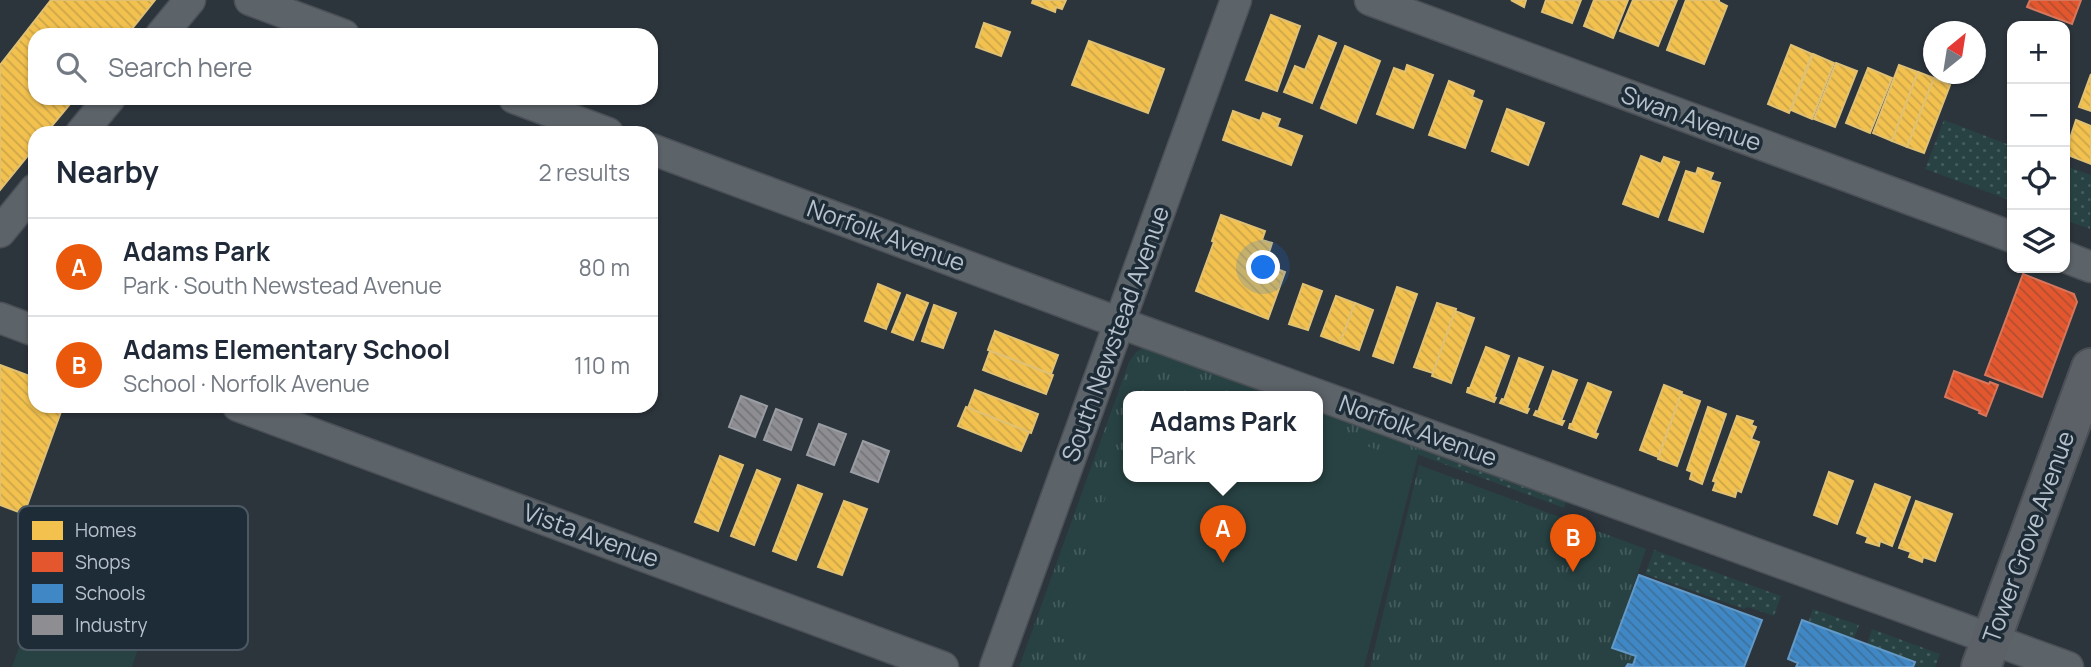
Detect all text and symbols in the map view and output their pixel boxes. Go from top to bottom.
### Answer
north arrow [1923,21,1986,84]
map controls [2007,21,2070,273]
button: + [2007,21,2070,84]
search box [28,28,658,105]
icon: search [52,48,90,86]
text: Search here [108,49,253,85]
street label: Swan Avenue [1617,77,1766,158]
button: − [2007,84,2070,147]
button: locate [2007,147,2070,210]
text: Nearby [56,151,159,192]
text: 2 results [538,156,630,188]
street label: Norfolk Avenue [803,191,970,278]
street label: South Newstead Avenue [1053,201,1176,466]
button: layers [2007,210,2070,273]
text: Adams Park [123,233,270,269]
your location [1246,250,1280,284]
text: A [71,251,87,283]
text: 80 m [579,251,630,283]
text: Park · South Newstead Avenue [123,269,442,301]
text: Adams Elementary School [123,331,450,367]
text: B [72,349,86,381]
text: 110 m [574,349,630,381]
text: School · Norfolk Avenue [123,367,370,399]
street label: Norfolk Avenue [1335,386,1502,473]
popup [1123,391,1323,482]
text: Adams Park [1150,403,1296,439]
street label: Tower Grove Avenue [1974,426,2081,647]
text: Park [1150,439,1195,471]
street label: Vista Avenue [519,495,664,574]
pin: A [1200,505,1246,563]
legend [18,506,248,650]
pin: B [1550,514,1596,572]
text: Homes [75,517,136,543]
text: Shops [75,549,130,575]
text: Schools [75,580,145,606]
text: Industry [75,612,148,638]

